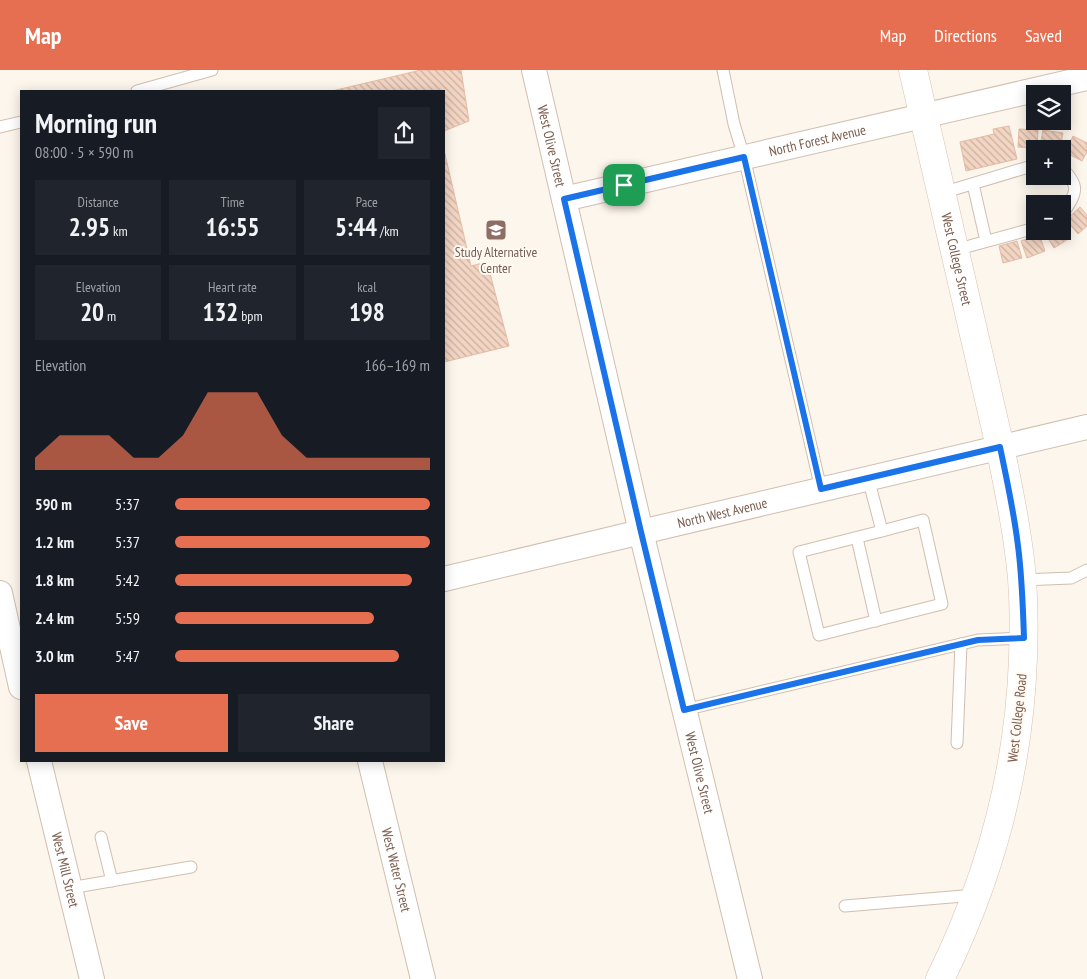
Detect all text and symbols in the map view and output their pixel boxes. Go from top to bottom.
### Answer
text: Map [25,20,62,51]
text: Map [880,24,906,47]
text: Directions [934,24,997,47]
text: Saved [1025,24,1062,47]
map controls [1026,85,1071,240]
button: layers [1026,85,1071,130]
street label: West Olive Street [533,103,570,189]
text: Morning run [35,104,157,141]
button: share [378,107,430,159]
street label: North Forest Avenue [767,120,868,160]
button: + [1026,140,1071,185]
text: 08:00 · 5 × 590 m [35,142,133,162]
pin [603,164,645,206]
icon: arrive [610,171,638,199]
text: Distance [78,193,119,211]
text: Time [220,193,245,211]
text: Pace [356,193,378,211]
button: − [1026,195,1071,240]
text: 2.95 [69,211,110,243]
text: 16:55 [205,211,260,243]
text: 5:44 [335,211,377,243]
street label: West College Street [937,211,976,307]
school or university icon: Study Alternative Center [484,218,508,242]
text: km [110,222,128,240]
text: /km [377,222,399,240]
place label: Study Alternative Center [455,243,537,277]
text: Elevation [76,278,121,296]
text: Heart rate [208,278,257,296]
text: kcal [357,278,376,296]
text: 20 [80,296,104,328]
text: 132 [202,296,238,328]
text: 198 [349,296,385,328]
text: m [104,307,116,325]
text: bpm [238,307,263,325]
text: Elevation [35,355,86,375]
text: 166–169 m [365,355,430,375]
text: 590 m [35,494,72,514]
text: 5:37 [115,494,140,514]
street label: North West Avenue [675,494,769,532]
text: 1.2 km [35,532,74,552]
text: 5:37 [115,532,140,552]
text: 1.8 km [35,570,74,590]
text: 5:42 [115,570,140,590]
text: 2.4 km [35,608,74,628]
text: 5:59 [115,608,140,628]
text: 3.0 km [35,646,74,666]
text: 5:47 [115,646,140,666]
street label: West College Road [1003,673,1031,763]
button: Save [35,694,228,752]
button: Share [238,694,430,752]
street label: West Olive Street [681,730,718,816]
street label: West Water Street [378,826,415,914]
street label: West Mill Street [48,830,83,909]

